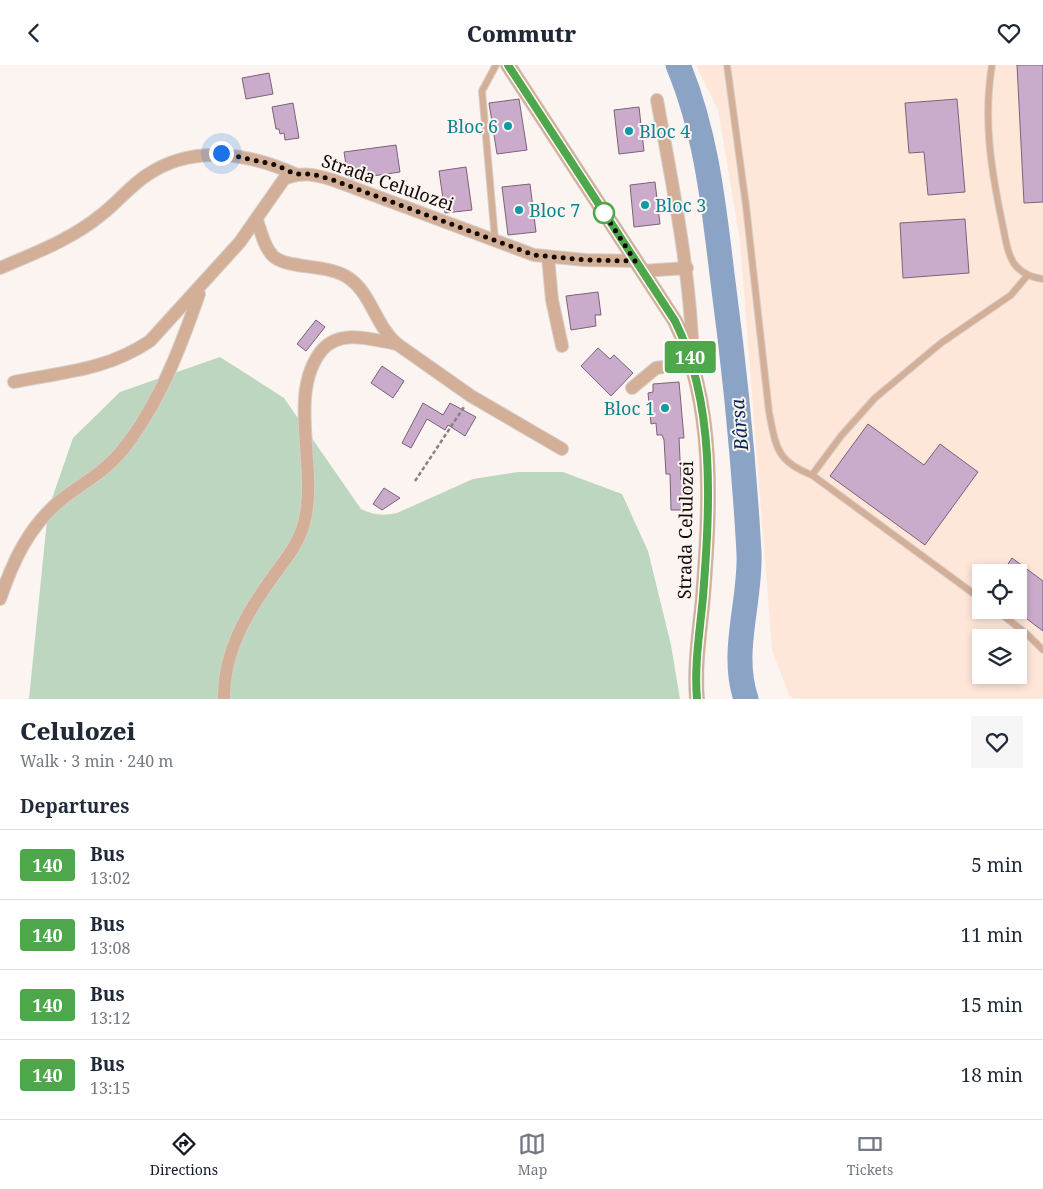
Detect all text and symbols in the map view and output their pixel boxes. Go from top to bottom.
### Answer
text: Commutr [467,18,576,48]
icon: back [20,19,48,47]
icon: heart [995,19,1023,47]
place label: Bloc 6 [447,114,498,138]
place label: Bloc 4 [639,119,690,143]
marker: Bloc 6 [502,120,514,132]
marker: Bloc 4 [623,125,635,137]
your location [209,141,234,166]
street label: Strada Celulozei [319,148,458,216]
place label: Bloc 3 [655,193,706,217]
place label: Bloc 7 [529,198,580,222]
marker: Bloc 3 [639,199,651,211]
unlabelled marker [593,202,615,224]
marker: Bloc 7 [513,204,525,216]
line badge: 140 [661,341,719,373]
text: 140 [675,345,705,369]
place label: Bloc 1 [604,396,655,420]
water label: Bârsa [724,398,754,453]
marker: Bloc 1 [659,402,671,414]
street label: Strada Celulozei [672,460,698,599]
map controls [972,564,1027,684]
button: locate [972,564,1027,619]
button: layers [972,629,1027,684]
text: Celulozei [20,714,135,747]
button: heart [971,716,1023,768]
text: Walk · 3 min · 240 m [20,750,173,772]
text: Departures [20,793,129,819]
text: Bus [90,841,125,867]
text: 5 min [971,852,1023,878]
text: 140 [32,853,63,877]
text: 13:02 [90,867,130,889]
text: Bus [90,911,125,937]
text: 11 min [961,922,1023,948]
text: 140 [32,923,63,947]
text: 13:08 [90,937,130,959]
text: Bus [90,981,125,1007]
text: 15 min [961,992,1023,1018]
text: 140 [32,993,63,1017]
text: 13:12 [90,1007,130,1029]
text: Bus [90,1051,125,1077]
text: 18 min [961,1062,1023,1088]
text: 140 [32,1063,63,1087]
text: 13:15 [90,1077,130,1099]
tab: Directions [150,1130,218,1179]
tab: Map [518,1130,547,1179]
tab: Tickets [847,1130,893,1179]

